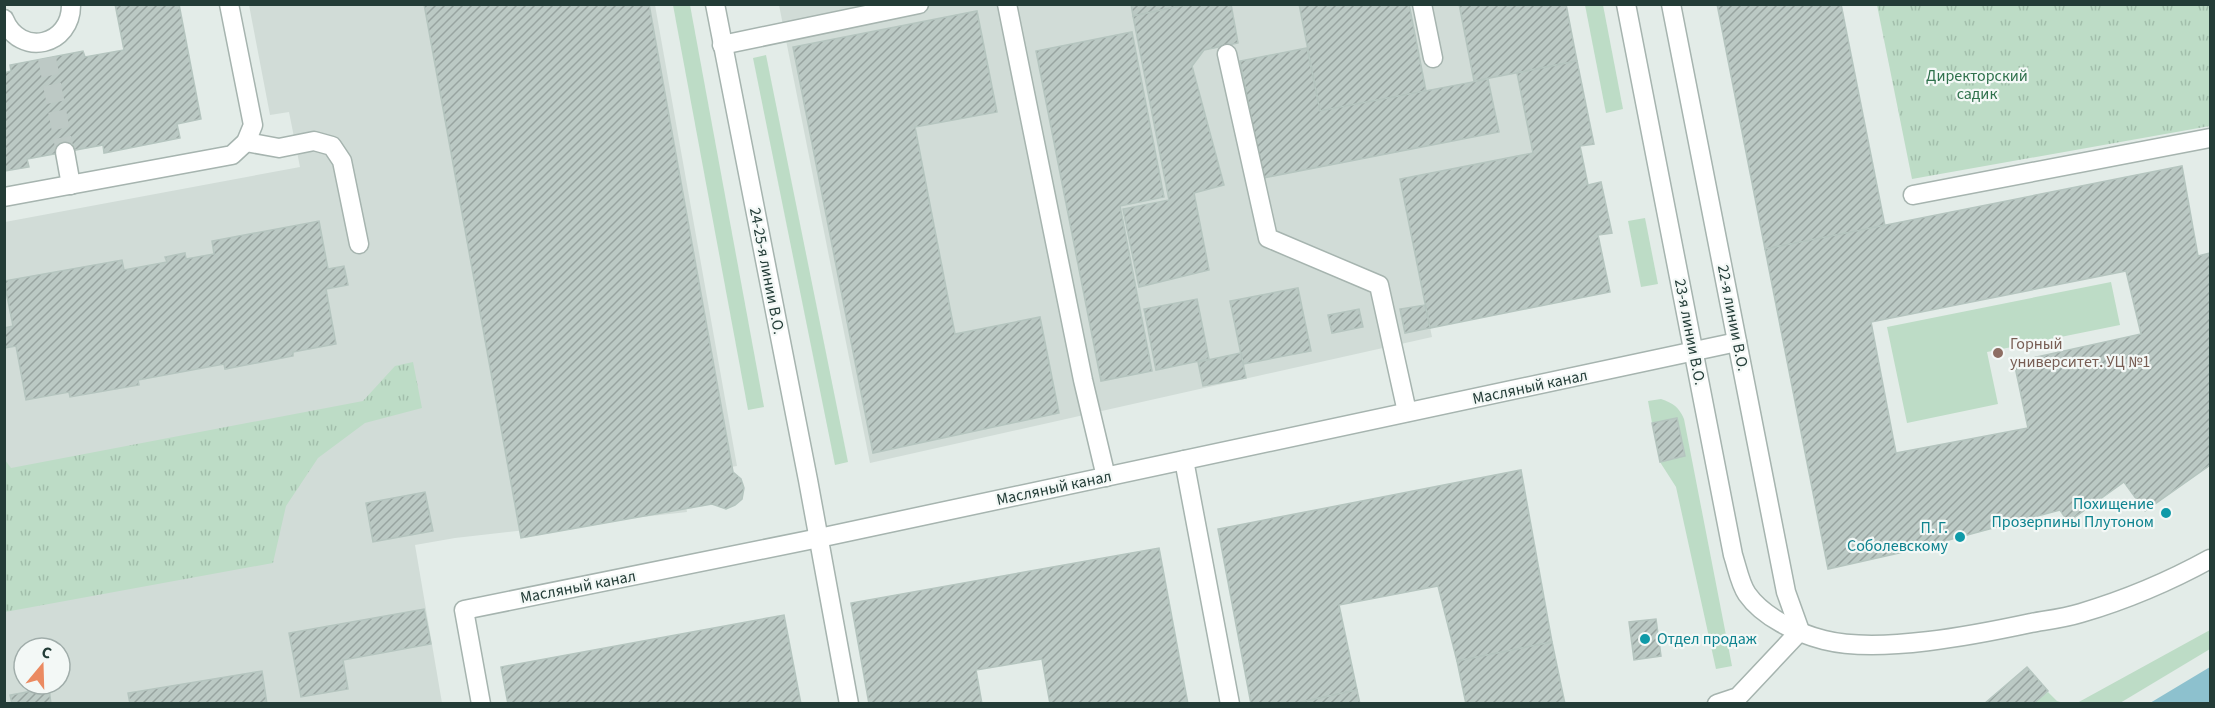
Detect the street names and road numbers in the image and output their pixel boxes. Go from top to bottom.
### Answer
street label: 24-25-я линии В.О. [744,206,790,336]
street label: 22-я линии В.О. [1712,263,1754,373]
street label: 23-я линии В.О. [1669,277,1711,387]
street label: Масляный канал [1470,364,1590,410]
street label: Масляный канал [994,465,1114,511]
street label: Масляный канал [518,565,638,609]

